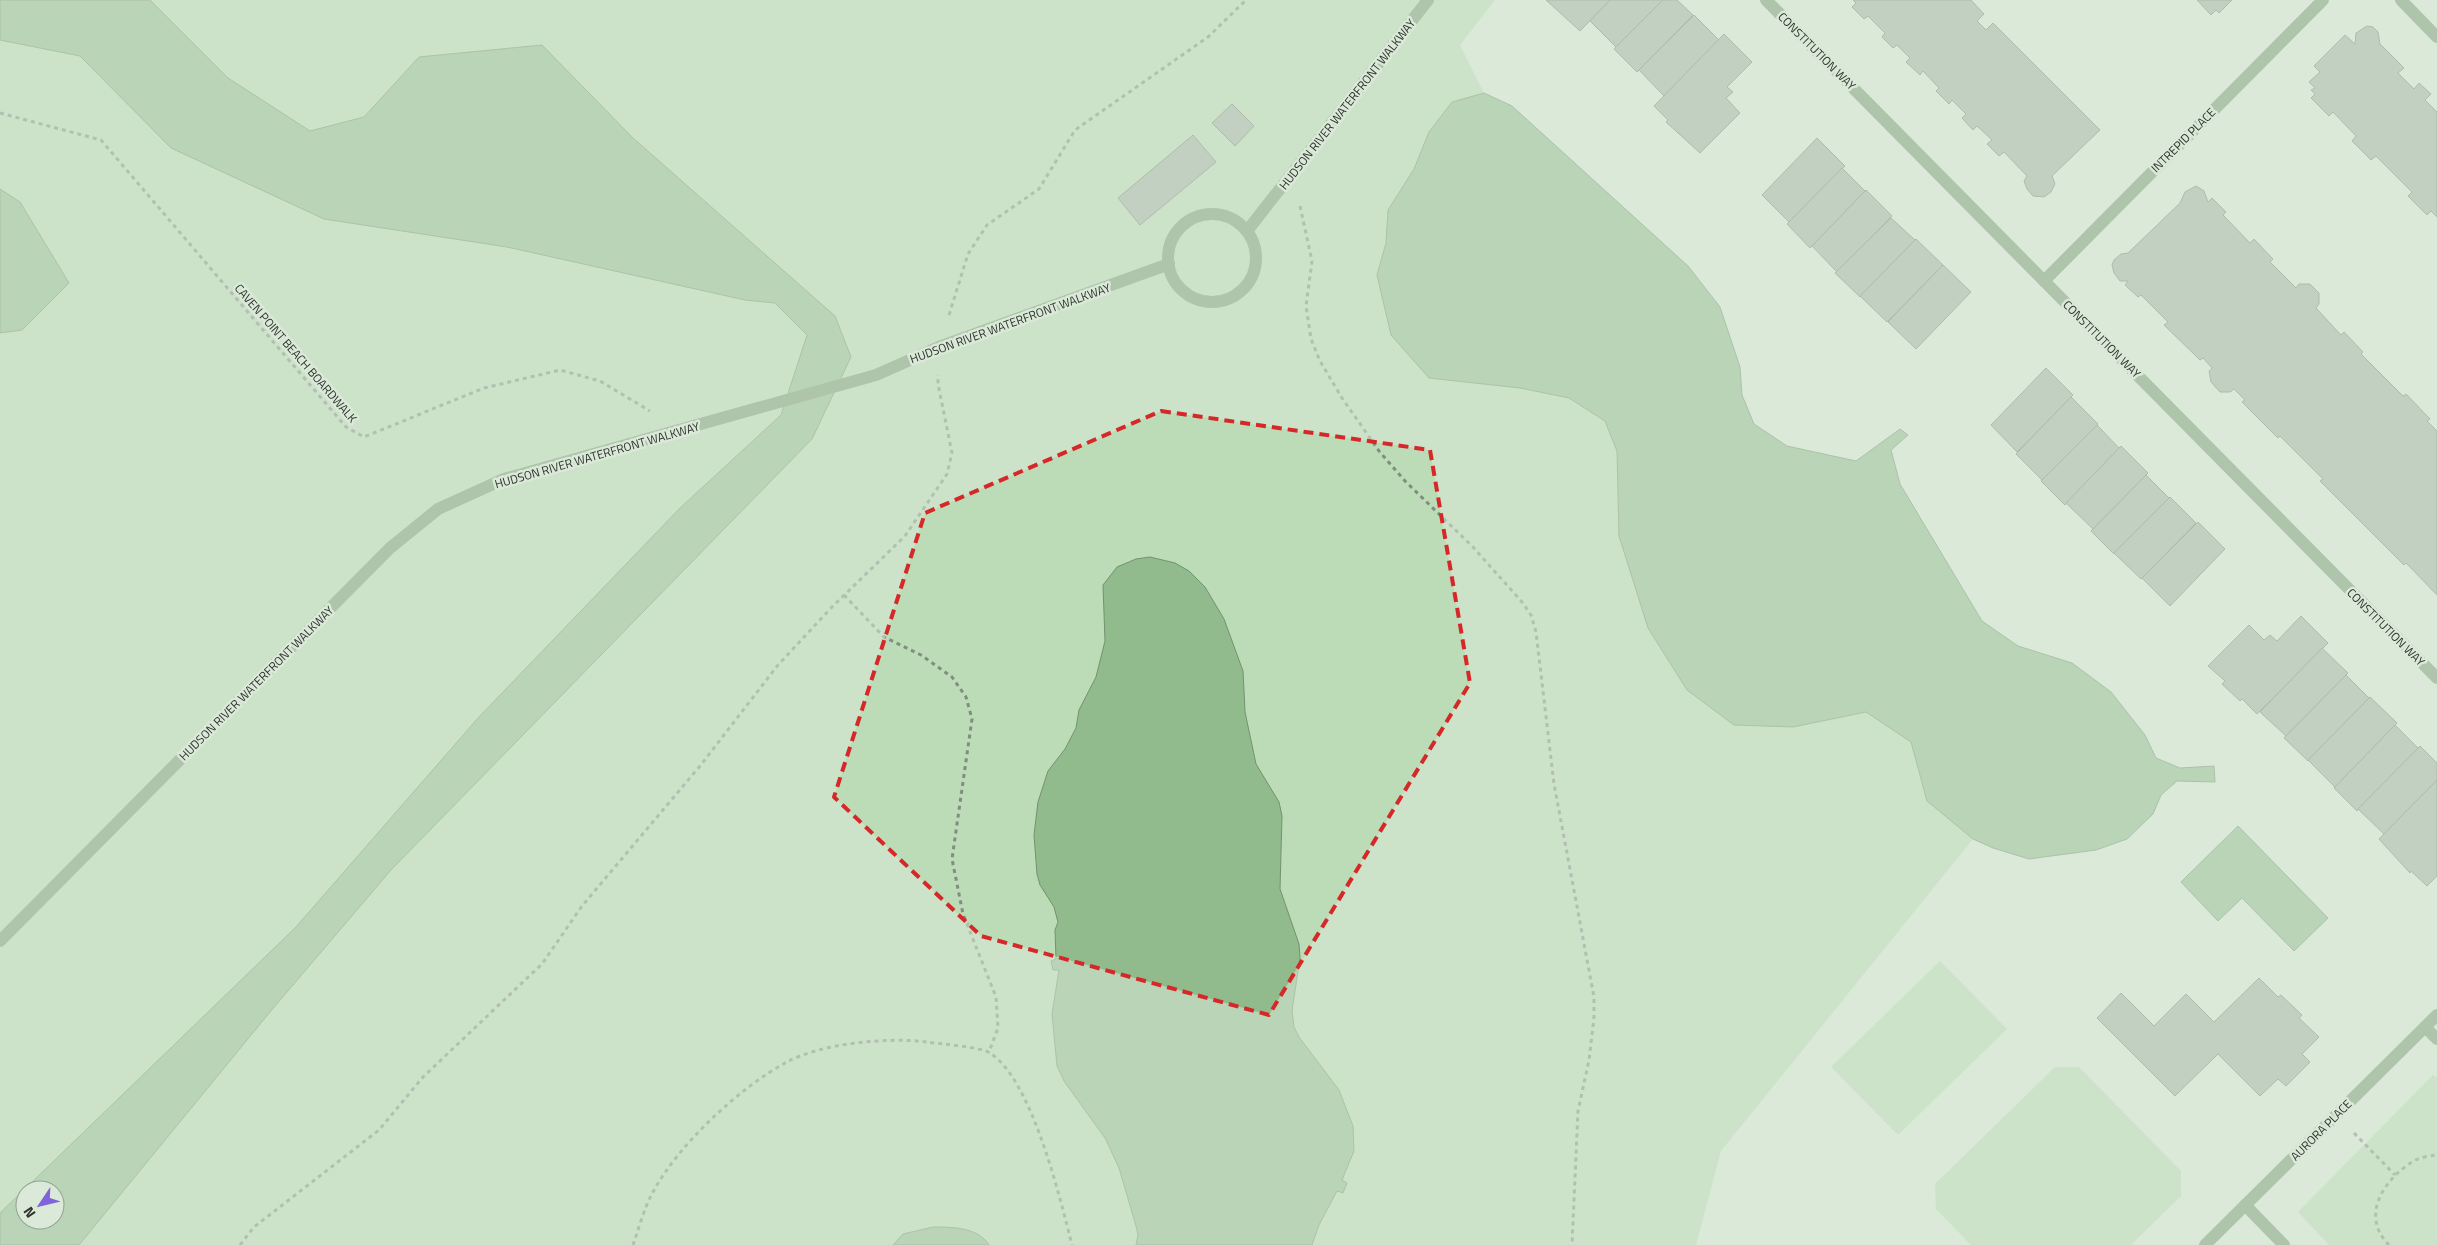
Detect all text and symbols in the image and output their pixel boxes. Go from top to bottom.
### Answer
street label: CONSTITUTION WAY [1774,8,1861,95]
street label: HUDSON RIVER WATERFRONT WALKWAY [1274,14,1420,193]
street label: INTREPID PLACE [2146,103,2220,177]
street label: HUDSON RIVER WATERFRONT WALKWAY [907,278,1113,368]
street label: CAVEN POINT BEACH BOARDWALK [230,279,362,427]
street label: CONSTITUTION WAY [2059,296,2146,383]
street label: HUDSON RIVER WATERFRONT WALKWAY [492,416,702,493]
street label: CONSTITUTION WAY [2343,584,2430,671]
street label: HUDSON RIVER WATERFRONT WALKWAY [174,601,338,765]
street label: AURORA PLACE [2286,1095,2356,1165]
north arrow [15,1180,65,1230]
text: N [18,1203,40,1223]

